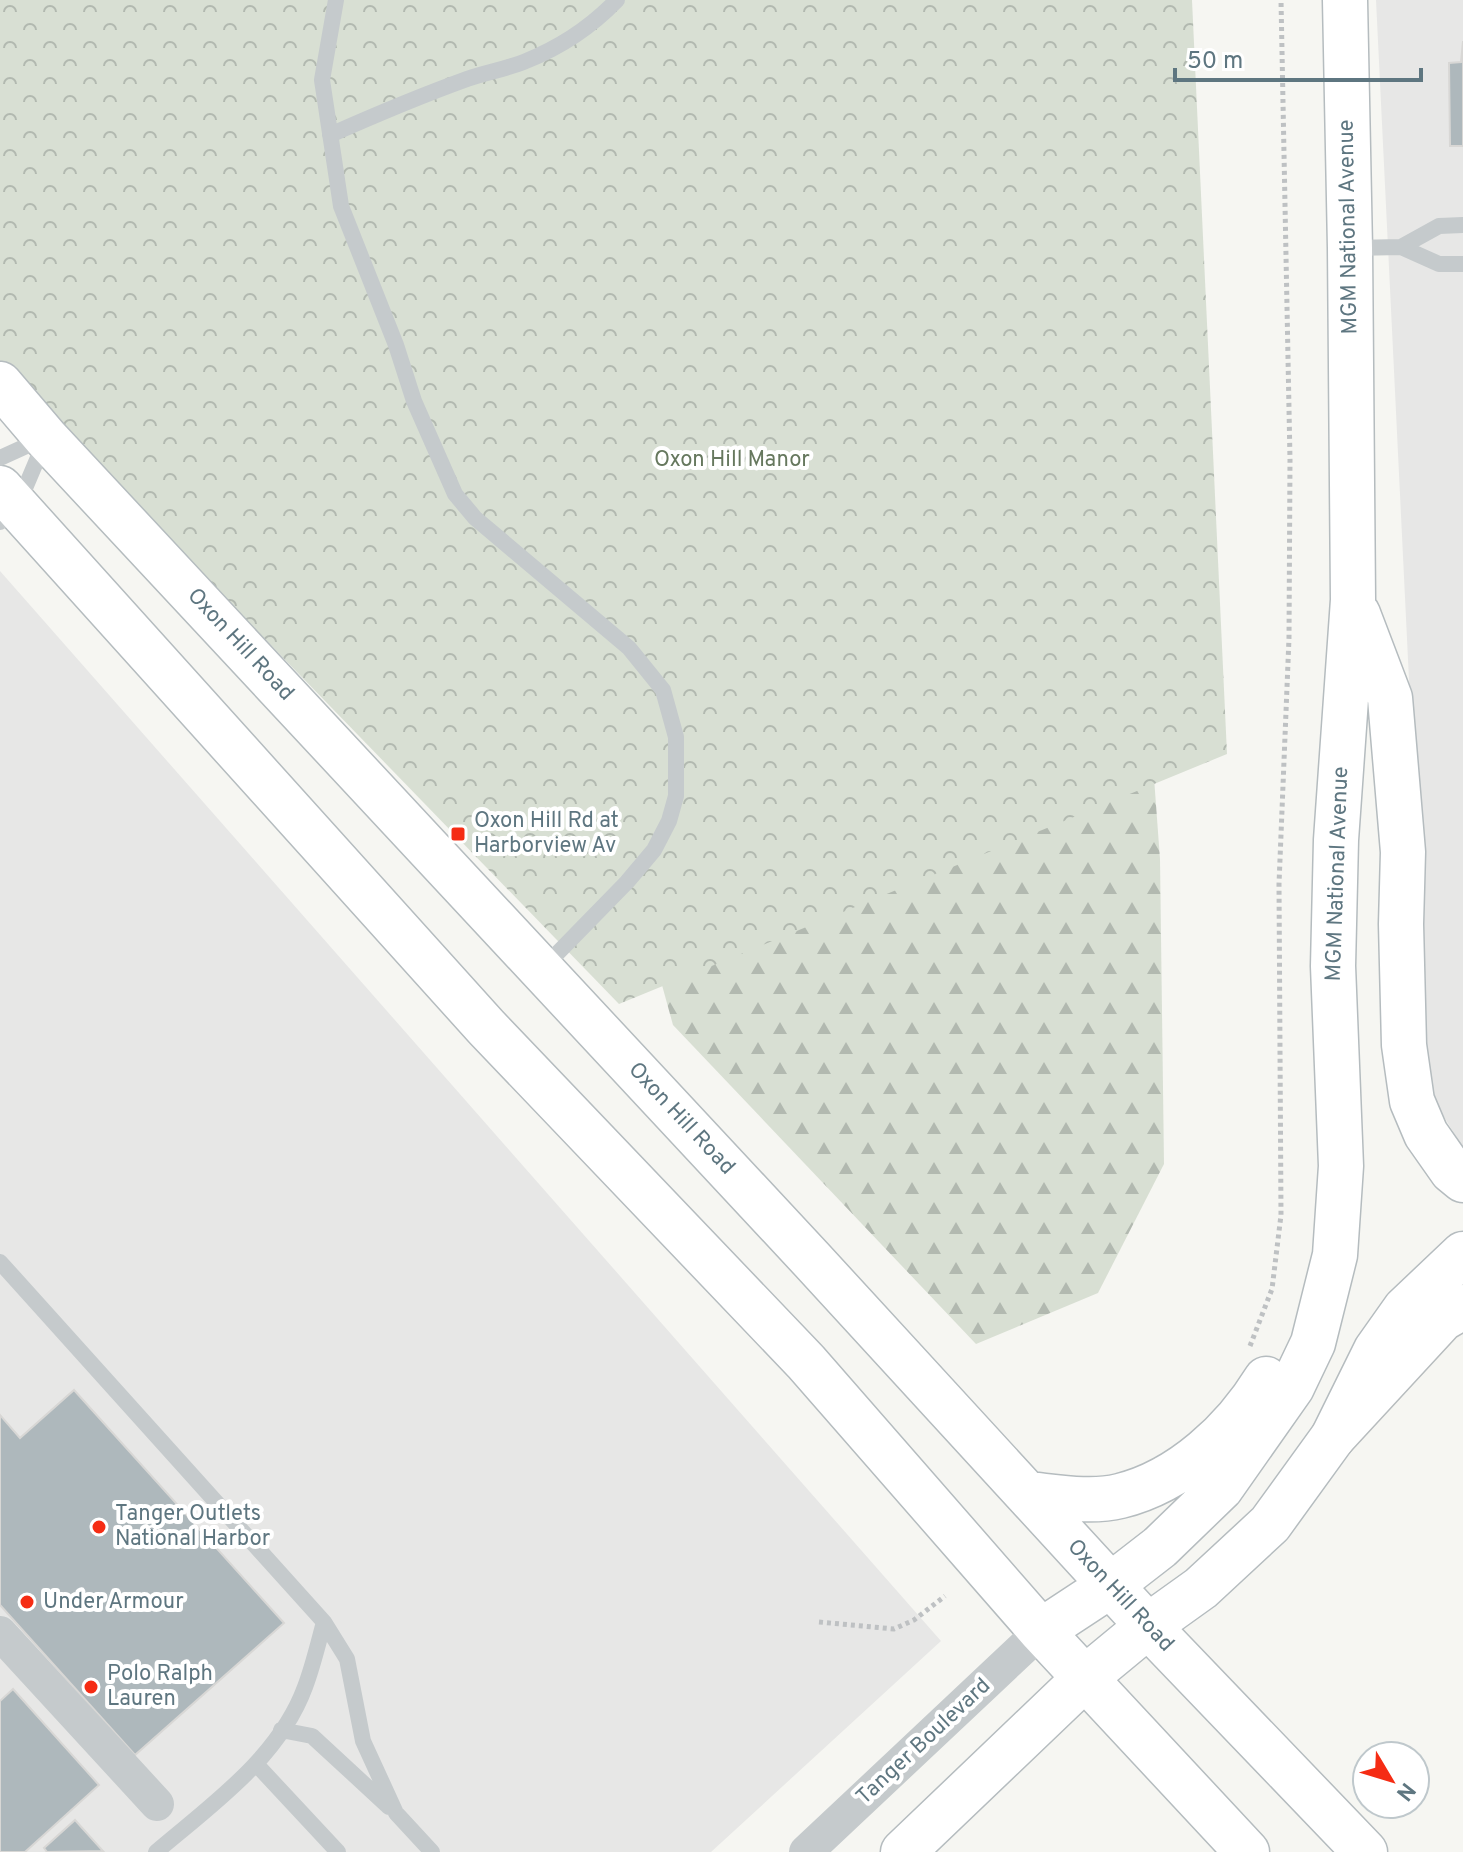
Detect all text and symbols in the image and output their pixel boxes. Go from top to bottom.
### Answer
scale bar [1175,32,1421,82]
text: 50 m [1187,47,1243,77]
street label: MGM National Avenue [1334,119,1364,335]
park label: Oxon Hill Manor [654,447,810,474]
street label: Oxon Hill Road [181,583,299,707]
street label: MGM National Avenue [1321,766,1355,982]
place label: Oxon Hill Rd at Harborview Av [474,808,619,860]
marker: Oxon Hill Rd at Harborview Av [449,825,467,843]
street label: Oxon Hill Road [622,1057,740,1181]
place label: Tanger Outlets National Harbor [115,1501,271,1553]
marker: Tanger Outlets National Harbor [90,1518,108,1536]
street label: Oxon Hill Road [1061,1534,1179,1658]
place label: Under Armour [43,1589,184,1616]
marker: Under Armour [18,1593,36,1611]
place label: Polo Ralph Lauren [107,1661,213,1713]
street label: Tanger Boulevard [851,1673,997,1811]
marker: Polo Ralph Lauren [82,1678,100,1696]
north arrow [1351,1740,1431,1820]
text: N [1389,1776,1420,1805]

